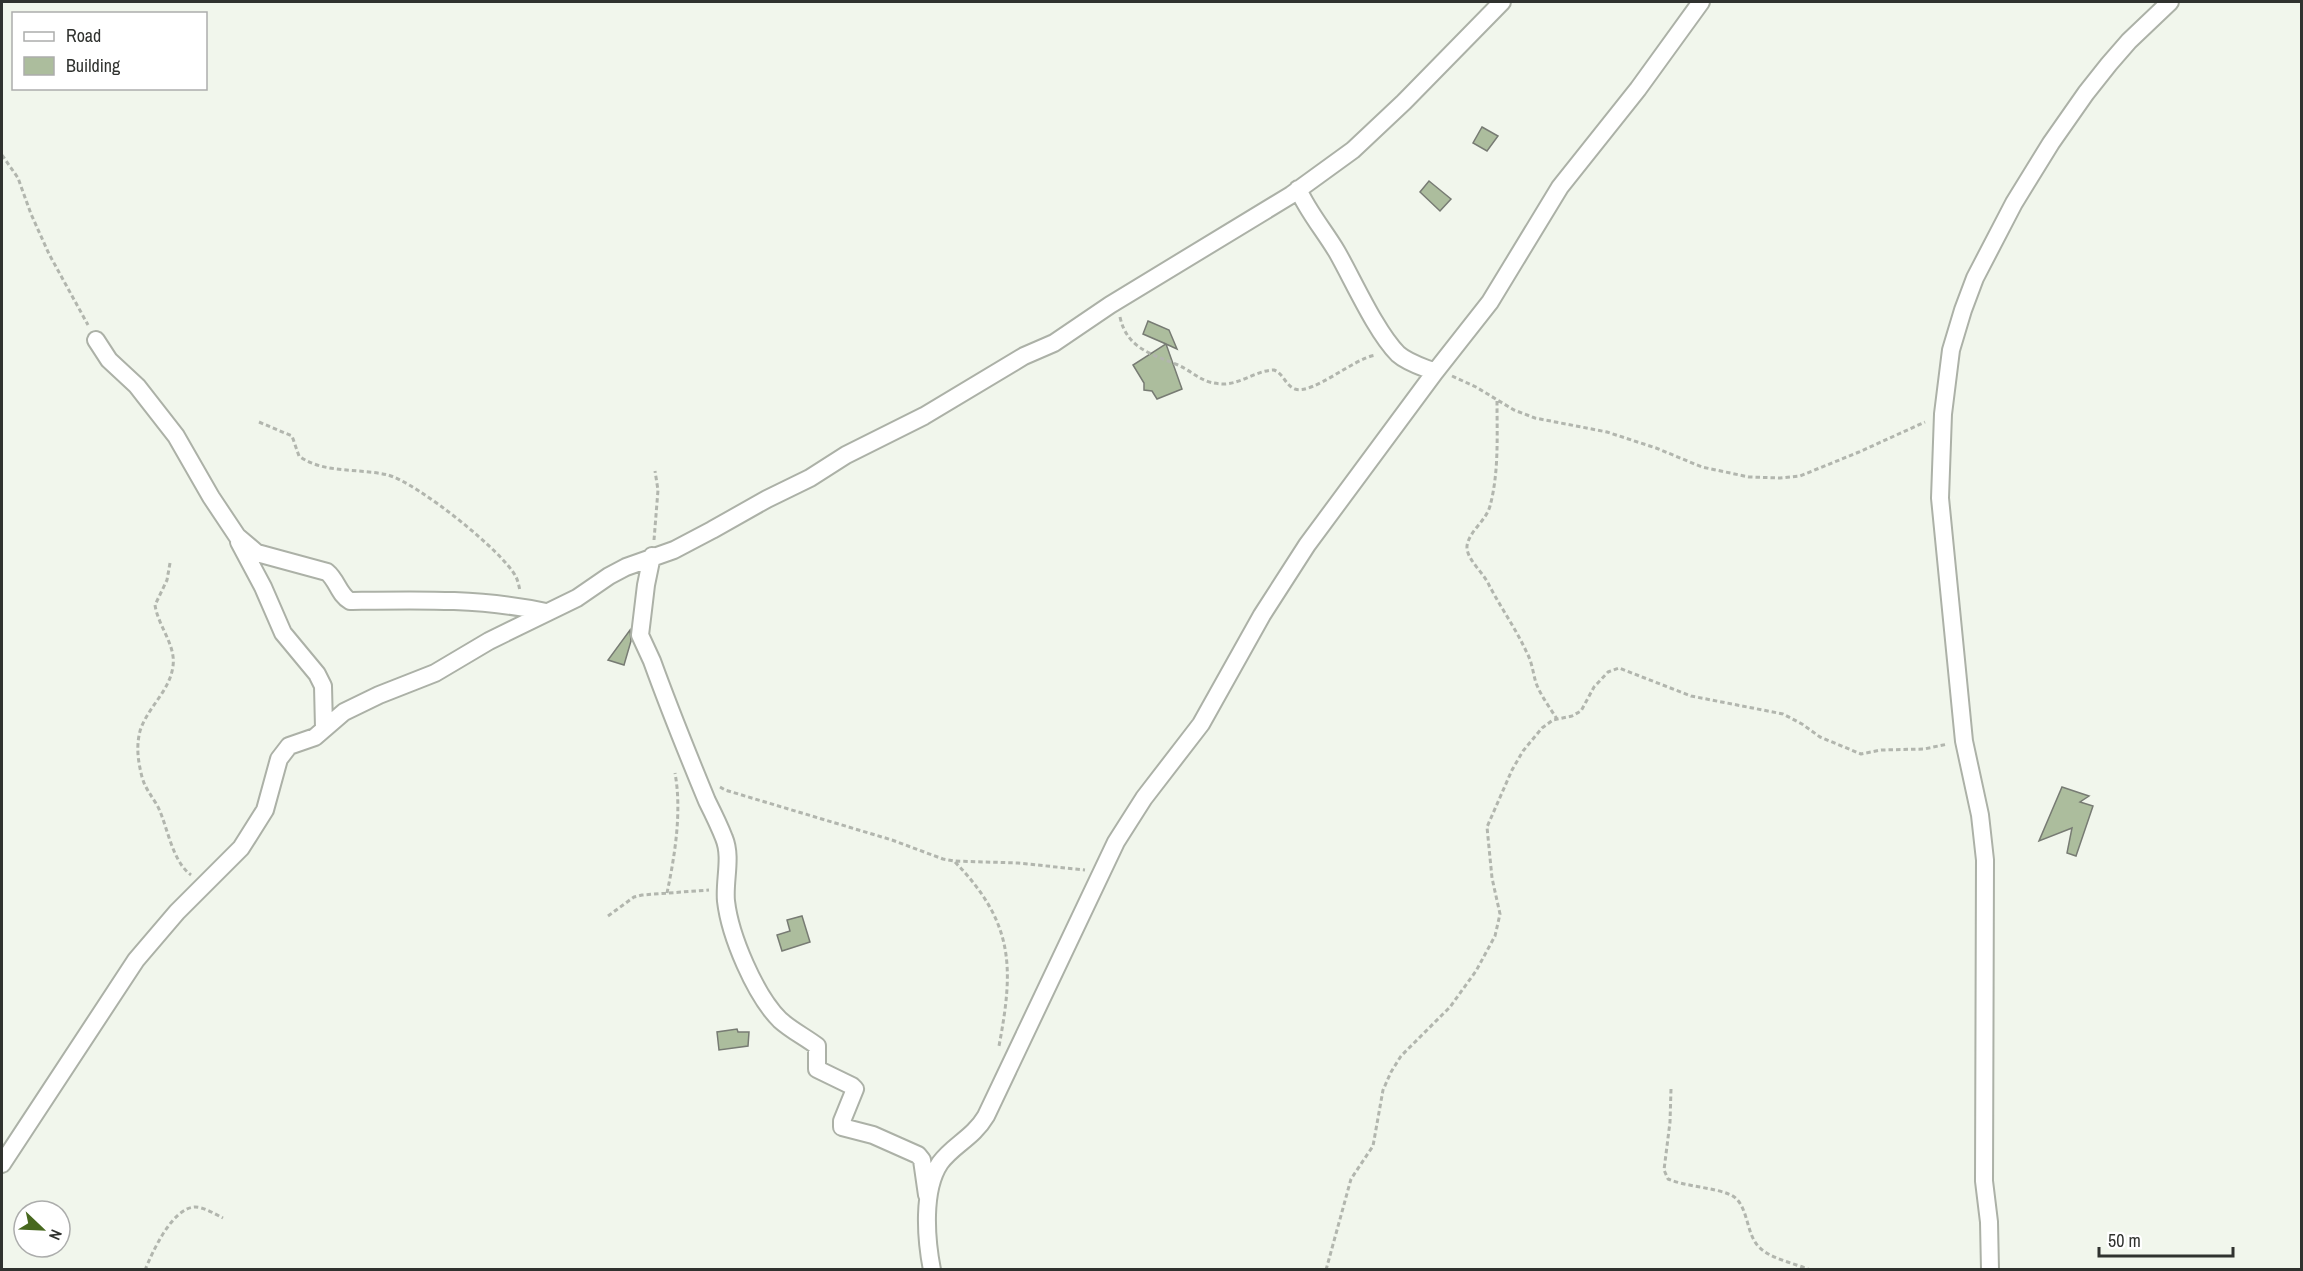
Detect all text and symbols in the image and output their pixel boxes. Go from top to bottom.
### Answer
legend [12,12,207,90]
text: Road [66,23,101,48]
text: Building [66,53,121,78]
north arrow [12,1199,72,1259]
scale bar [2099,1220,2232,1258]
text: N [44,1226,68,1244]
text: 50 m [2108,1228,2141,1253]

